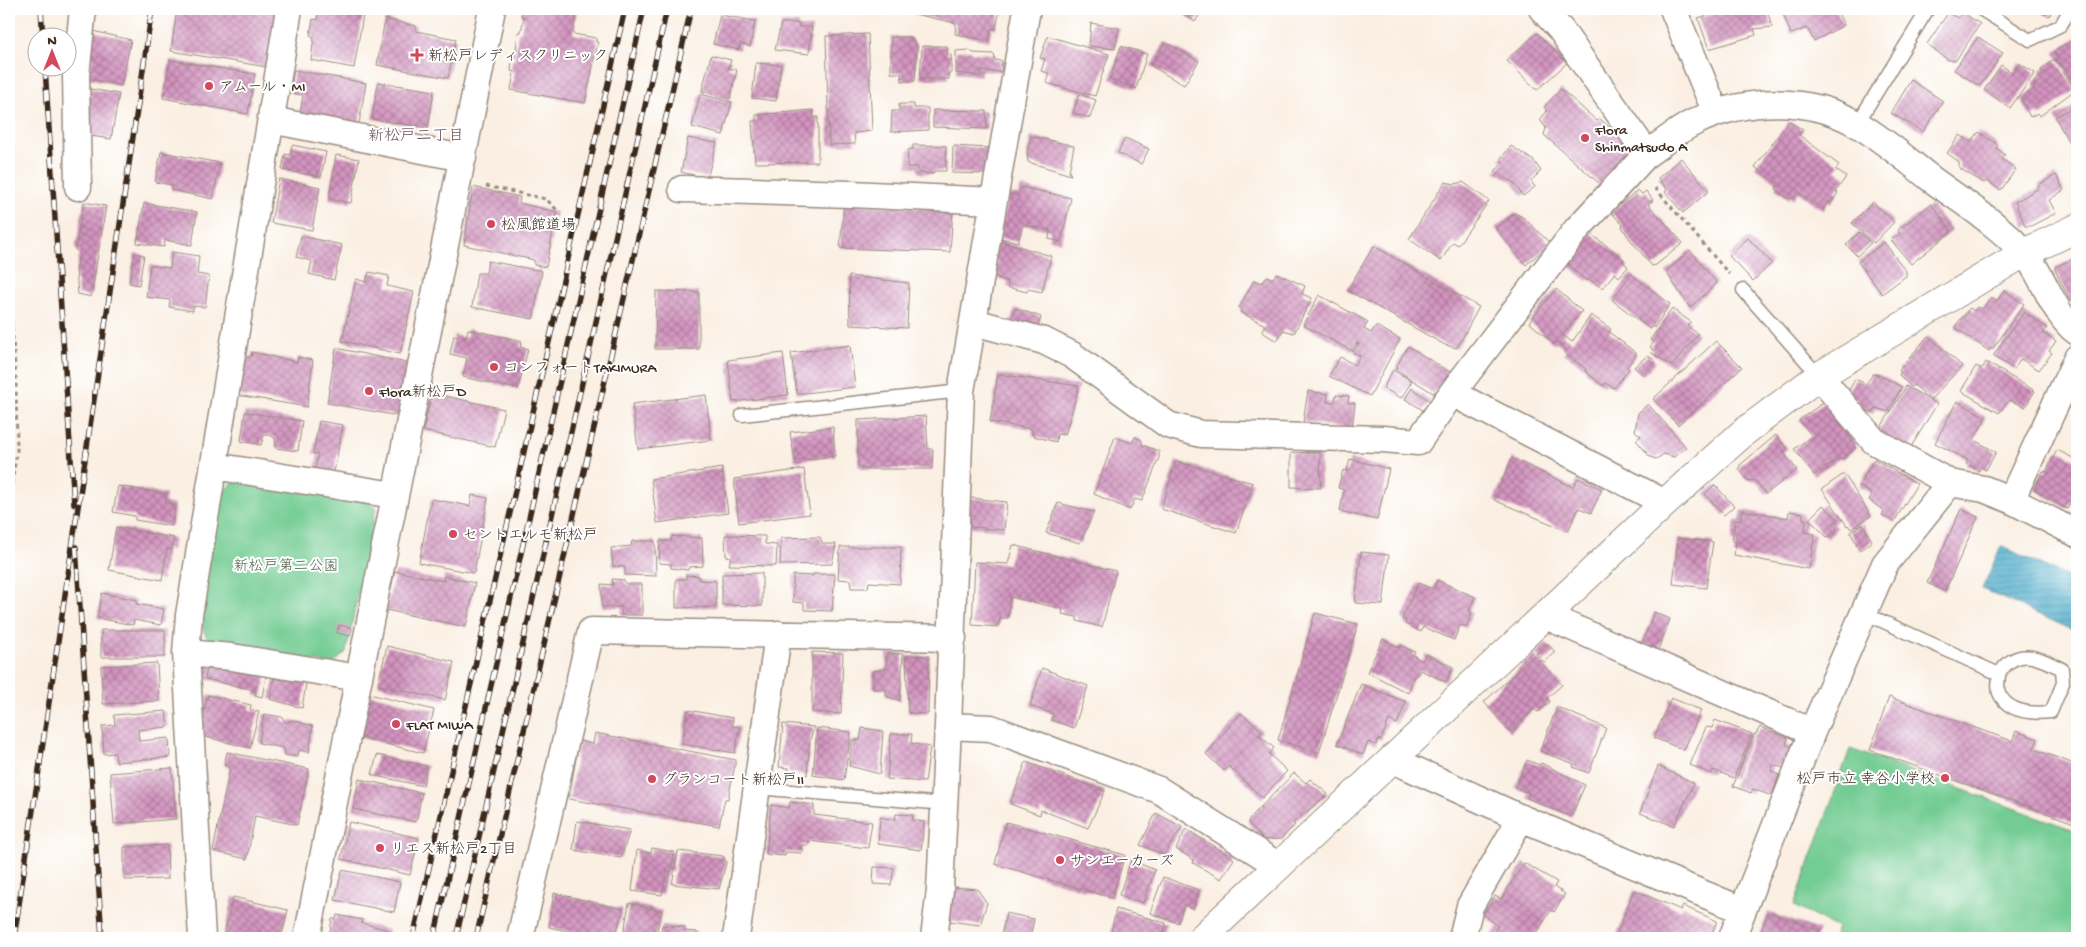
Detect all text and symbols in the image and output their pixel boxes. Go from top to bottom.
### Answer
north arrow [28,28,78,78]
text: N [47,33,57,50]
marker: 新松戸レディスクリニック [410,48,424,62]
place label: 新松戸レディスクリニック [428,48,608,66]
place label: アムール・MI [219,79,306,97]
marker: アムール・MI [203,80,215,92]
place label: Flora Shinmatsudo A [1594,122,1688,157]
district label: 新松戸二丁目 [368,127,464,147]
marker: Flora Shinmatsudo A [1579,132,1591,144]
place label: 松風館道場 [501,217,576,235]
marker: 松風館道場 [485,218,497,230]
place label: コンフォートTAKIMURA [504,360,657,378]
marker: コンフォートTAKIMURA [488,361,500,373]
place label: Flora新松戸D [378,384,466,402]
marker: Flora新松戸D [363,385,375,397]
place label: セントエルモ新松戸 [463,527,598,545]
marker: セントエルモ新松戸 [447,528,459,540]
park label: 新松戸第二公園 [233,557,339,576]
place label: FLAT MIWA [405,717,474,735]
marker: FLAT MIWA [390,718,402,730]
place label: 松戸市立 幸谷小学校 [1796,770,1935,789]
place label: グランコート新松戸II [662,771,804,790]
marker: 松戸市立 幸谷小学校 [1939,772,1951,784]
marker: グランコート新松戸II [646,773,658,785]
place label: リエス新松戸2丁目 [390,841,517,859]
marker: リエス新松戸2丁目 [374,842,386,854]
place label: サンエーカーズ [1070,853,1174,871]
marker: サンエーカーズ [1054,854,1066,866]

